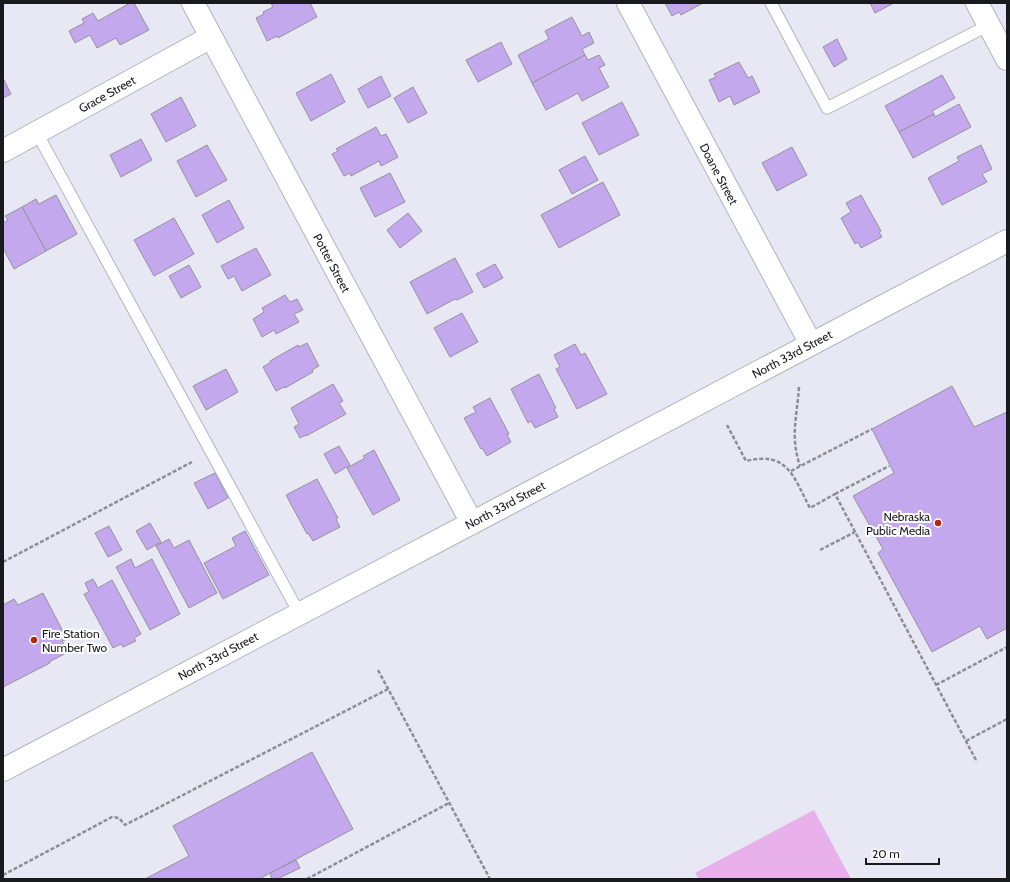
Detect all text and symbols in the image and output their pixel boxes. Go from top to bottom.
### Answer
street label: Grace Street [76,72,138,116]
street label: Doane Street [697,141,741,207]
street label: Potter Street [310,231,354,295]
street label: North 33rd Street [749,327,835,381]
street label: North 33rd Street [462,478,548,532]
place label: Nebraska Public Media [866,509,930,538]
marker: Nebraska Public Media [933,518,943,528]
place label: Fire Station Number Two [42,626,108,655]
street label: North 33rd Street [175,629,261,683]
marker: Fire Station Number Two [29,635,39,645]
scale bar [866,840,939,866]
text: 20 m [872,846,900,861]

